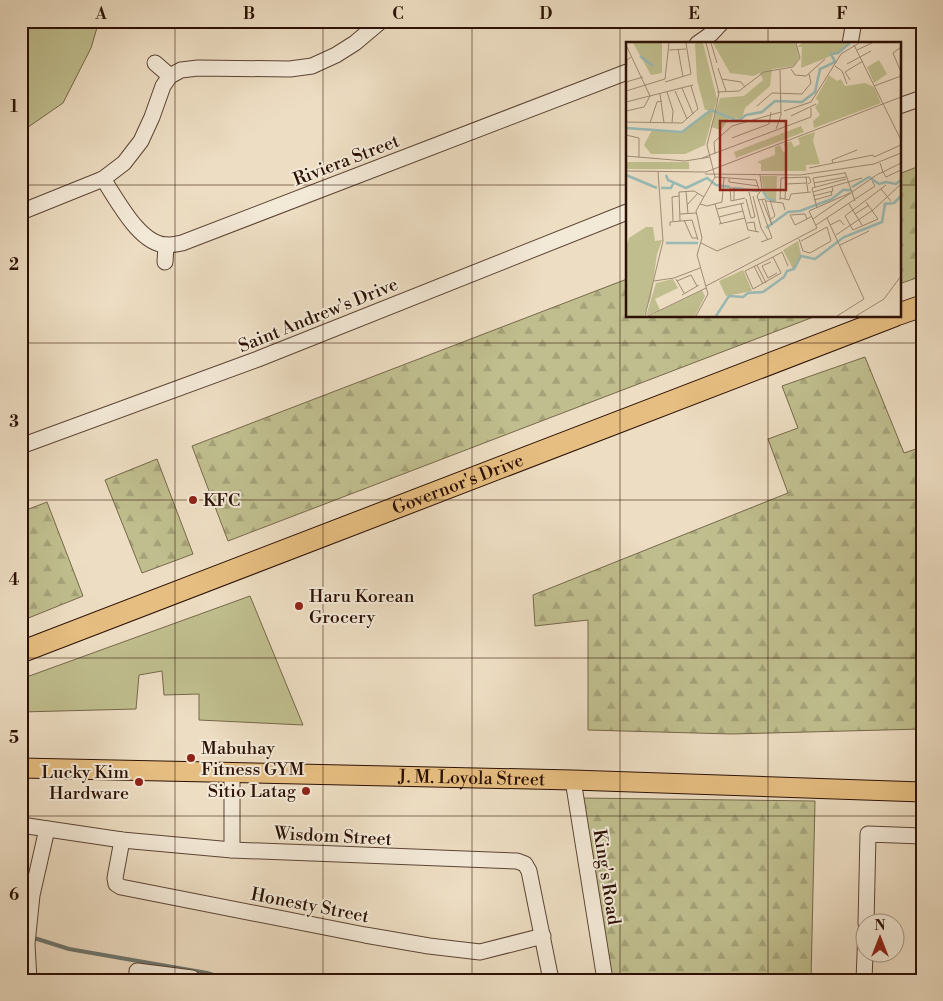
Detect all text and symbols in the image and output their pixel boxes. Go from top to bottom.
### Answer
text: A [94,4,107,24]
text: B [243,4,255,24]
text: C [392,4,404,24]
text: D [540,4,553,24]
text: E [688,4,700,24]
text: F [836,4,848,24]
inset map [626,42,900,318]
text: 1 [10,97,18,117]
street label: Riviera Street [290,129,403,191]
text: 2 [9,255,19,275]
street label: Saint Andrew's Drive [235,273,401,358]
text: 3 [9,412,19,432]
street label: Governor's Drive [389,449,527,520]
place label: KFC [203,489,240,512]
marker: KFC [187,494,199,506]
text: 4 [9,570,20,590]
place label: Haru Korean Grocery [309,585,415,629]
marker: Haru Korean Grocery [293,600,305,612]
text: 5 [9,728,19,748]
place label: Mabuhay Fitness GYM [201,737,304,781]
marker: Mabuhay Fitness GYM [185,752,197,764]
place label: Lucky Kim Hardware [41,761,129,805]
street label: J. M. Loyola Street [397,765,546,791]
marker: Lucky Kim Hardware [133,776,145,788]
place label: Sitio Latag [208,780,297,803]
marker: Sitio Latag [300,785,312,797]
street label: Wisdom Street [272,822,393,851]
street label: King's Road [588,828,626,927]
street label: Honesty Street [249,883,372,928]
text: 6 [9,885,19,905]
north arrow [856,914,906,964]
text: N [874,917,886,935]

